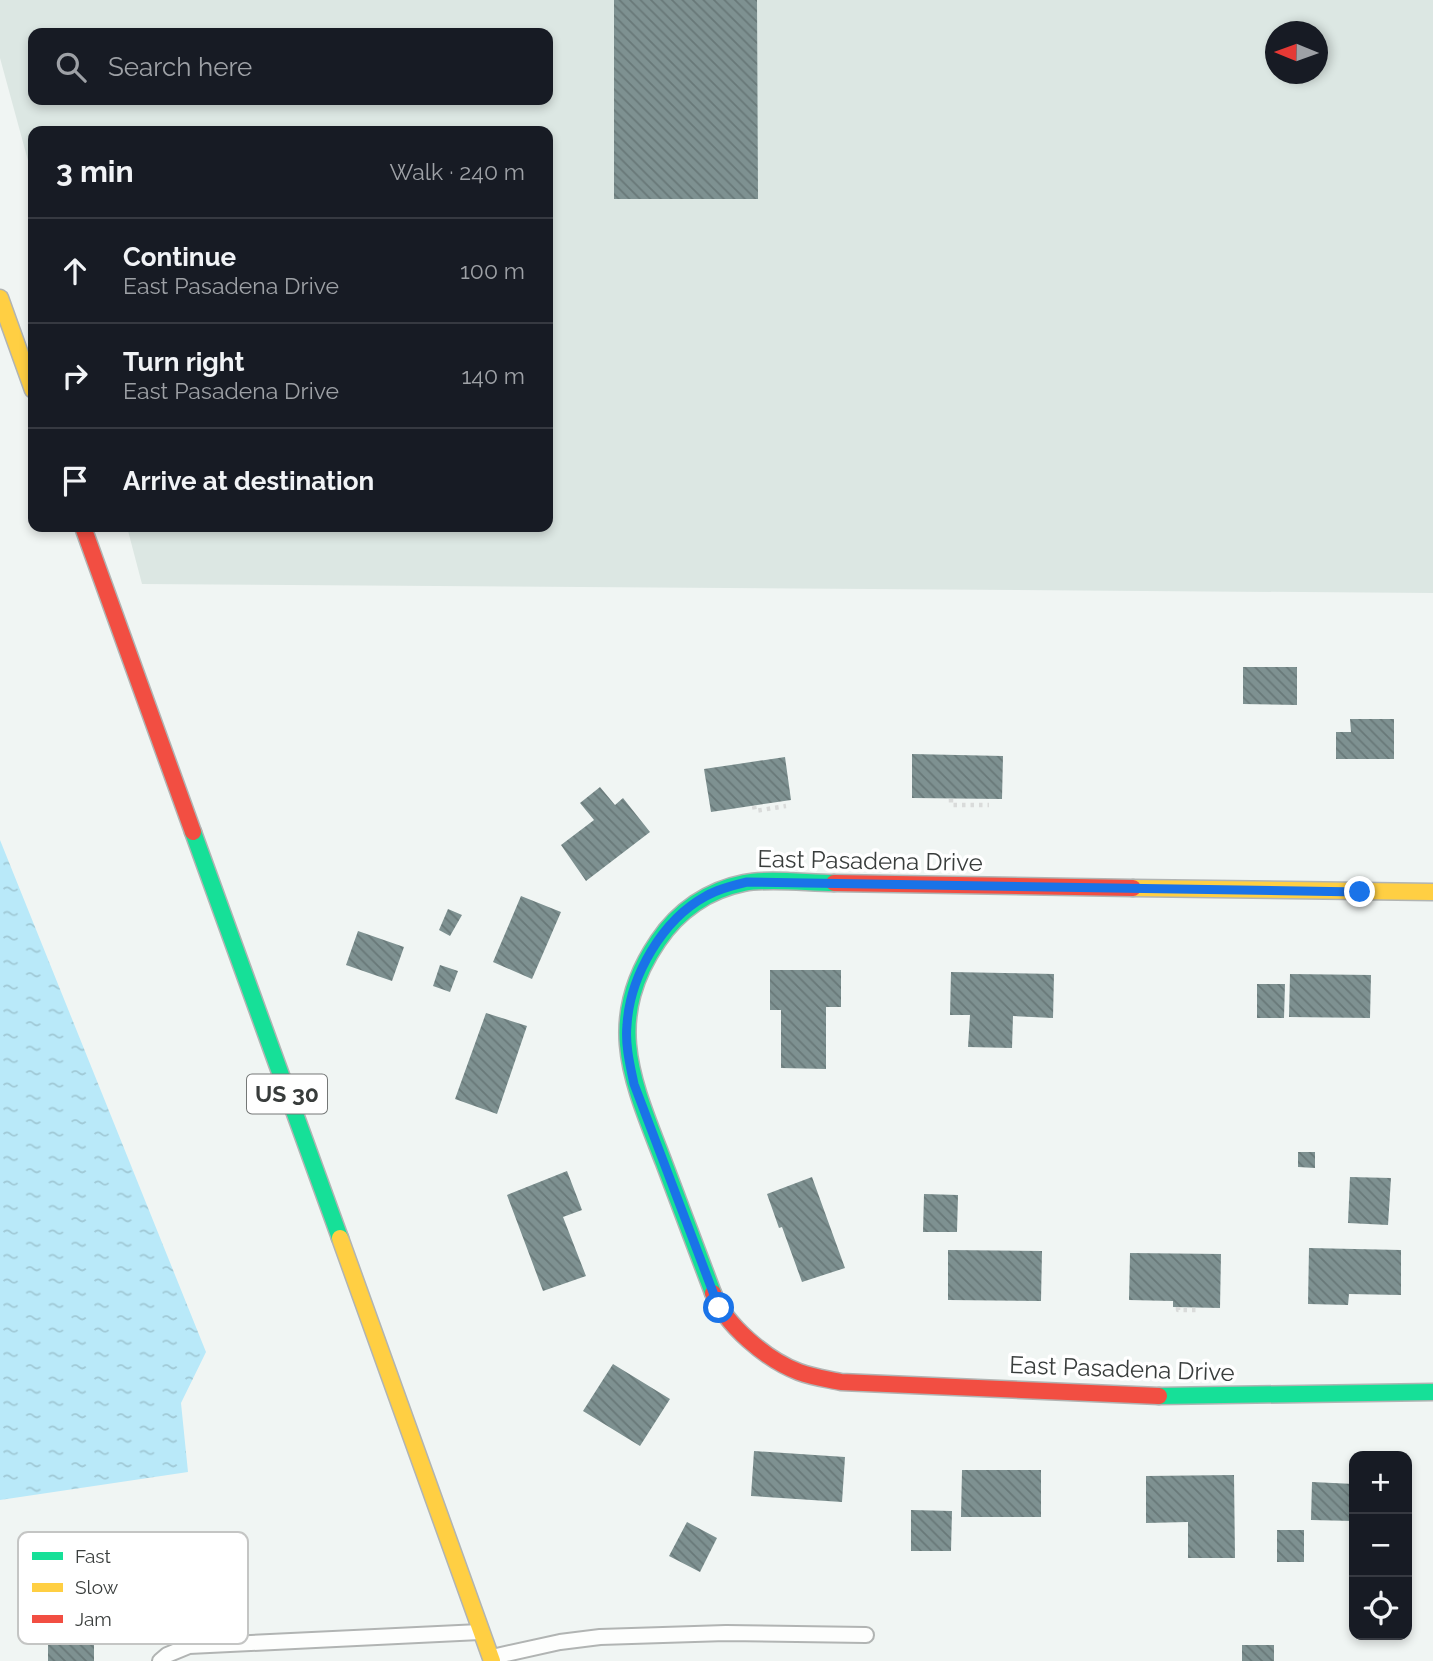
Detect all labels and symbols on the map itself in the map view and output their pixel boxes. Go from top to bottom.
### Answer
north arrow [1265,21,1328,84]
street label: East Pasadena Drive [757,844,983,877]
route end [1344,876,1375,907]
road number: US 30 [247,1074,327,1114]
route start [703,1292,734,1323]
street label: East Pasadena Drive [1009,1350,1235,1387]
legend [18,1532,248,1644]
text: Fast [75,1545,111,1567]
text: Slow [75,1576,119,1598]
text: Jam [75,1608,112,1630]

